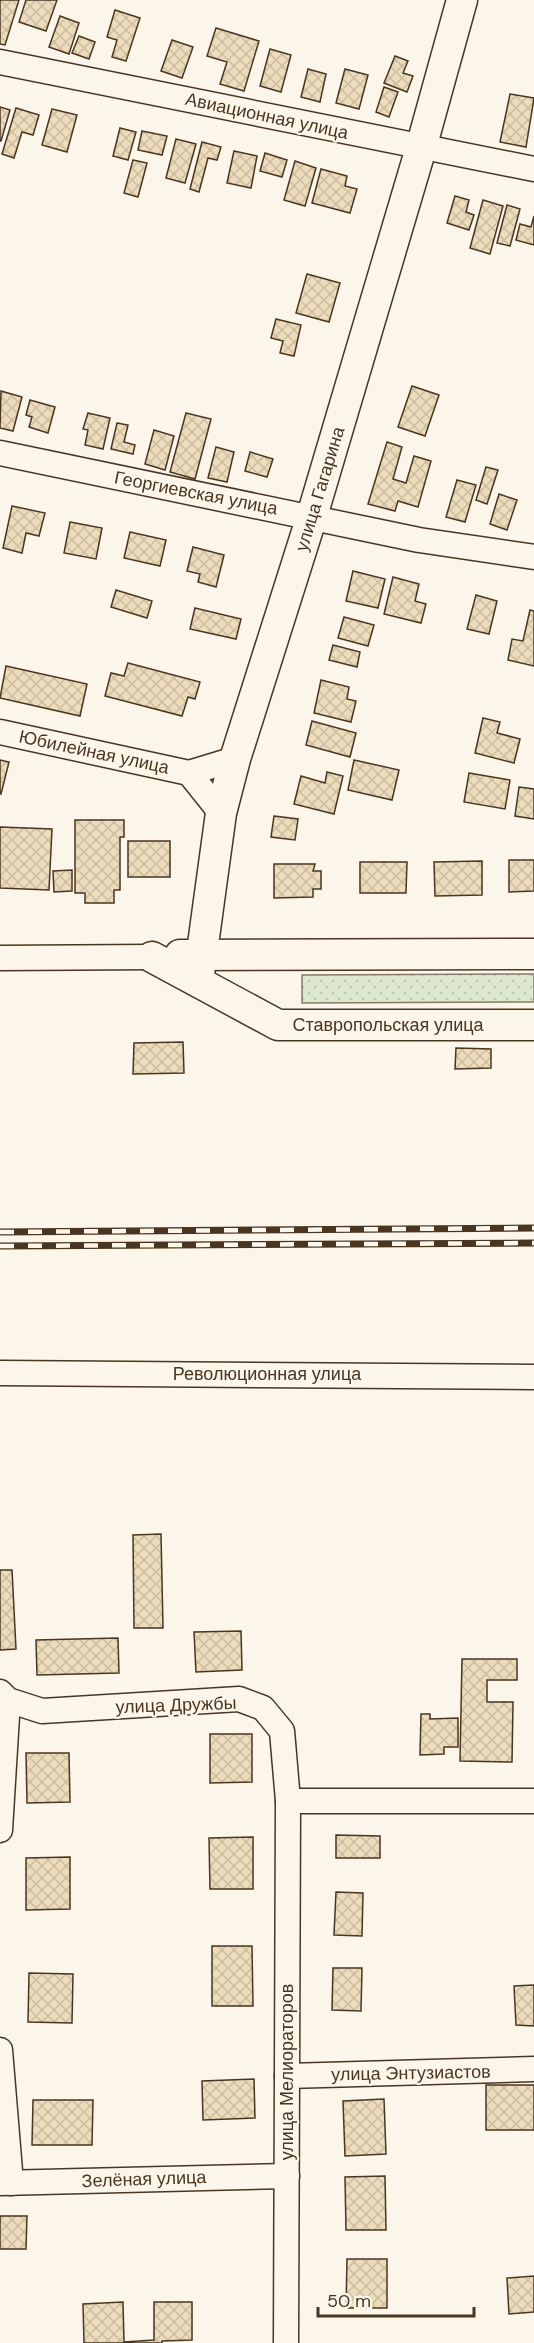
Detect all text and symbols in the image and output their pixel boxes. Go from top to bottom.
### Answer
street label: Авиационная улица [183,87,352,145]
street label: улица Гагарина [290,423,351,554]
street label: Георгиевская улица [112,465,281,521]
street label: Юбилейная улица [17,724,172,780]
street label: Ставропольская улица [292,1013,485,1037]
street label: Революционная улица [173,1362,362,1386]
street label: улица Дружбы [115,1691,237,1719]
street label: улица Мелиораторов [275,1984,299,2160]
street label: улица Энтузиастов [331,2060,491,2086]
street label: Зелёная улица [81,2165,208,2193]
scale bar [318,2280,474,2318]
text: 50 m [327,2289,371,2313]

